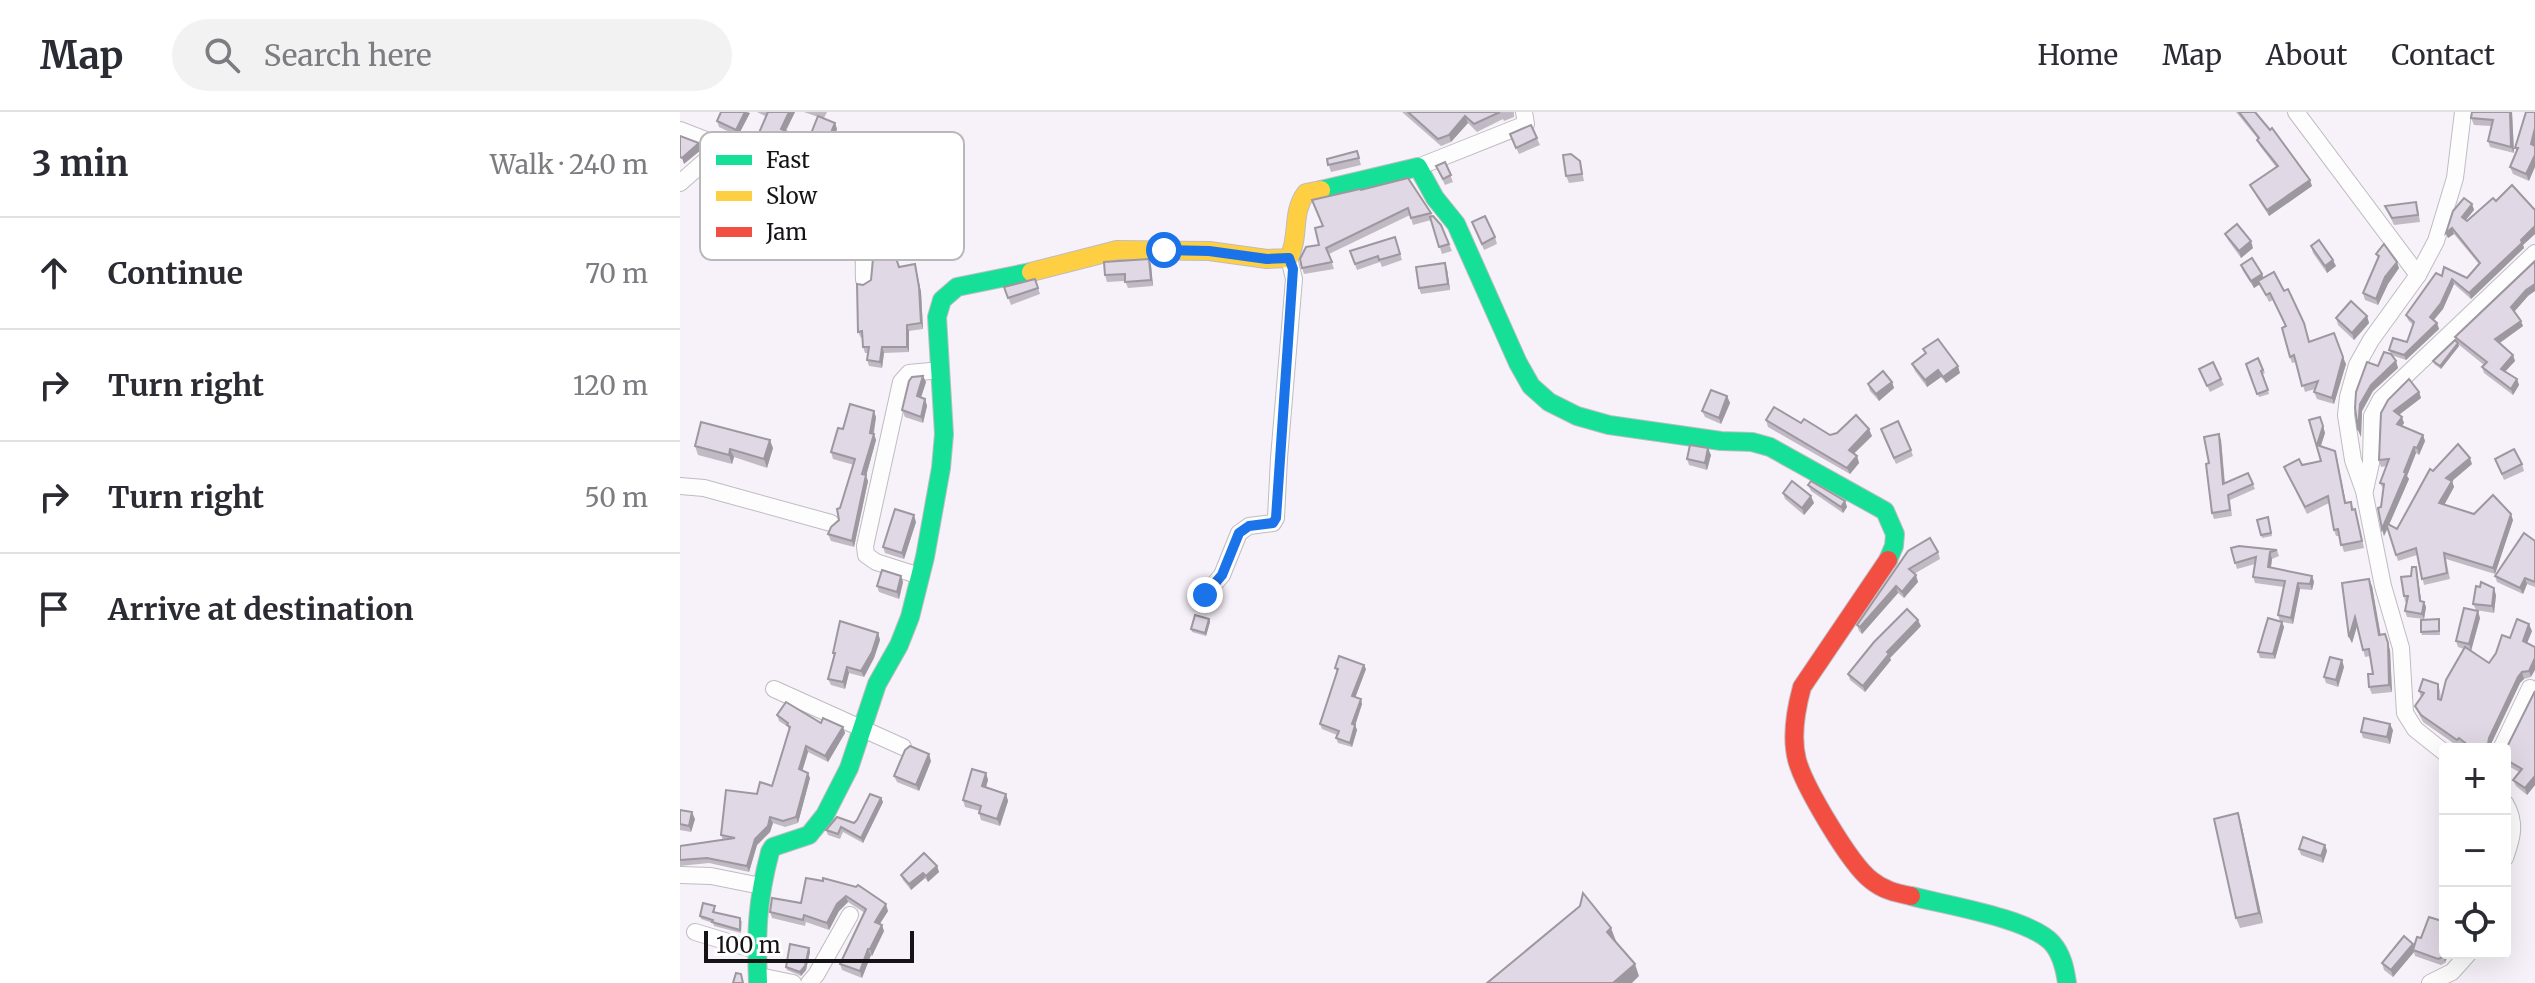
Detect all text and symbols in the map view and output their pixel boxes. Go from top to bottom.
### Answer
search box [172,19,732,91]
text: Map [40,32,124,79]
icon: search [200,33,244,77]
text: Search here [264,36,432,74]
text: Home [2037,37,2118,73]
text: Map [2162,37,2222,73]
text: About [2266,37,2347,73]
text: Contact [2391,37,2495,73]
legend [700,132,964,260]
text: 3 min [32,143,128,185]
text: Fast [766,146,810,174]
text: Walk · 240 m [490,148,648,181]
text: Slow [766,182,817,210]
text: Jam [765,218,807,246]
route start [1146,232,1182,268]
icon: ahead [32,251,76,295]
text: Continue [108,254,243,292]
text: 70 m [585,257,648,290]
icon: right [32,363,76,407]
text: Turn right [108,366,264,404]
text: 120 m [573,369,648,402]
icon: right [32,475,76,519]
text: Turn right [108,478,264,516]
text: 50 m [584,481,648,514]
route end [1187,577,1223,613]
icon: arrive [32,587,76,631]
text: Arrive at destination [108,590,414,628]
map controls [2439,743,2511,959]
button: + [2439,743,2511,815]
button: − [2439,815,2511,887]
button: locate [2439,887,2511,959]
scale bar [704,927,914,963]
text: 100 m [716,931,781,959]

